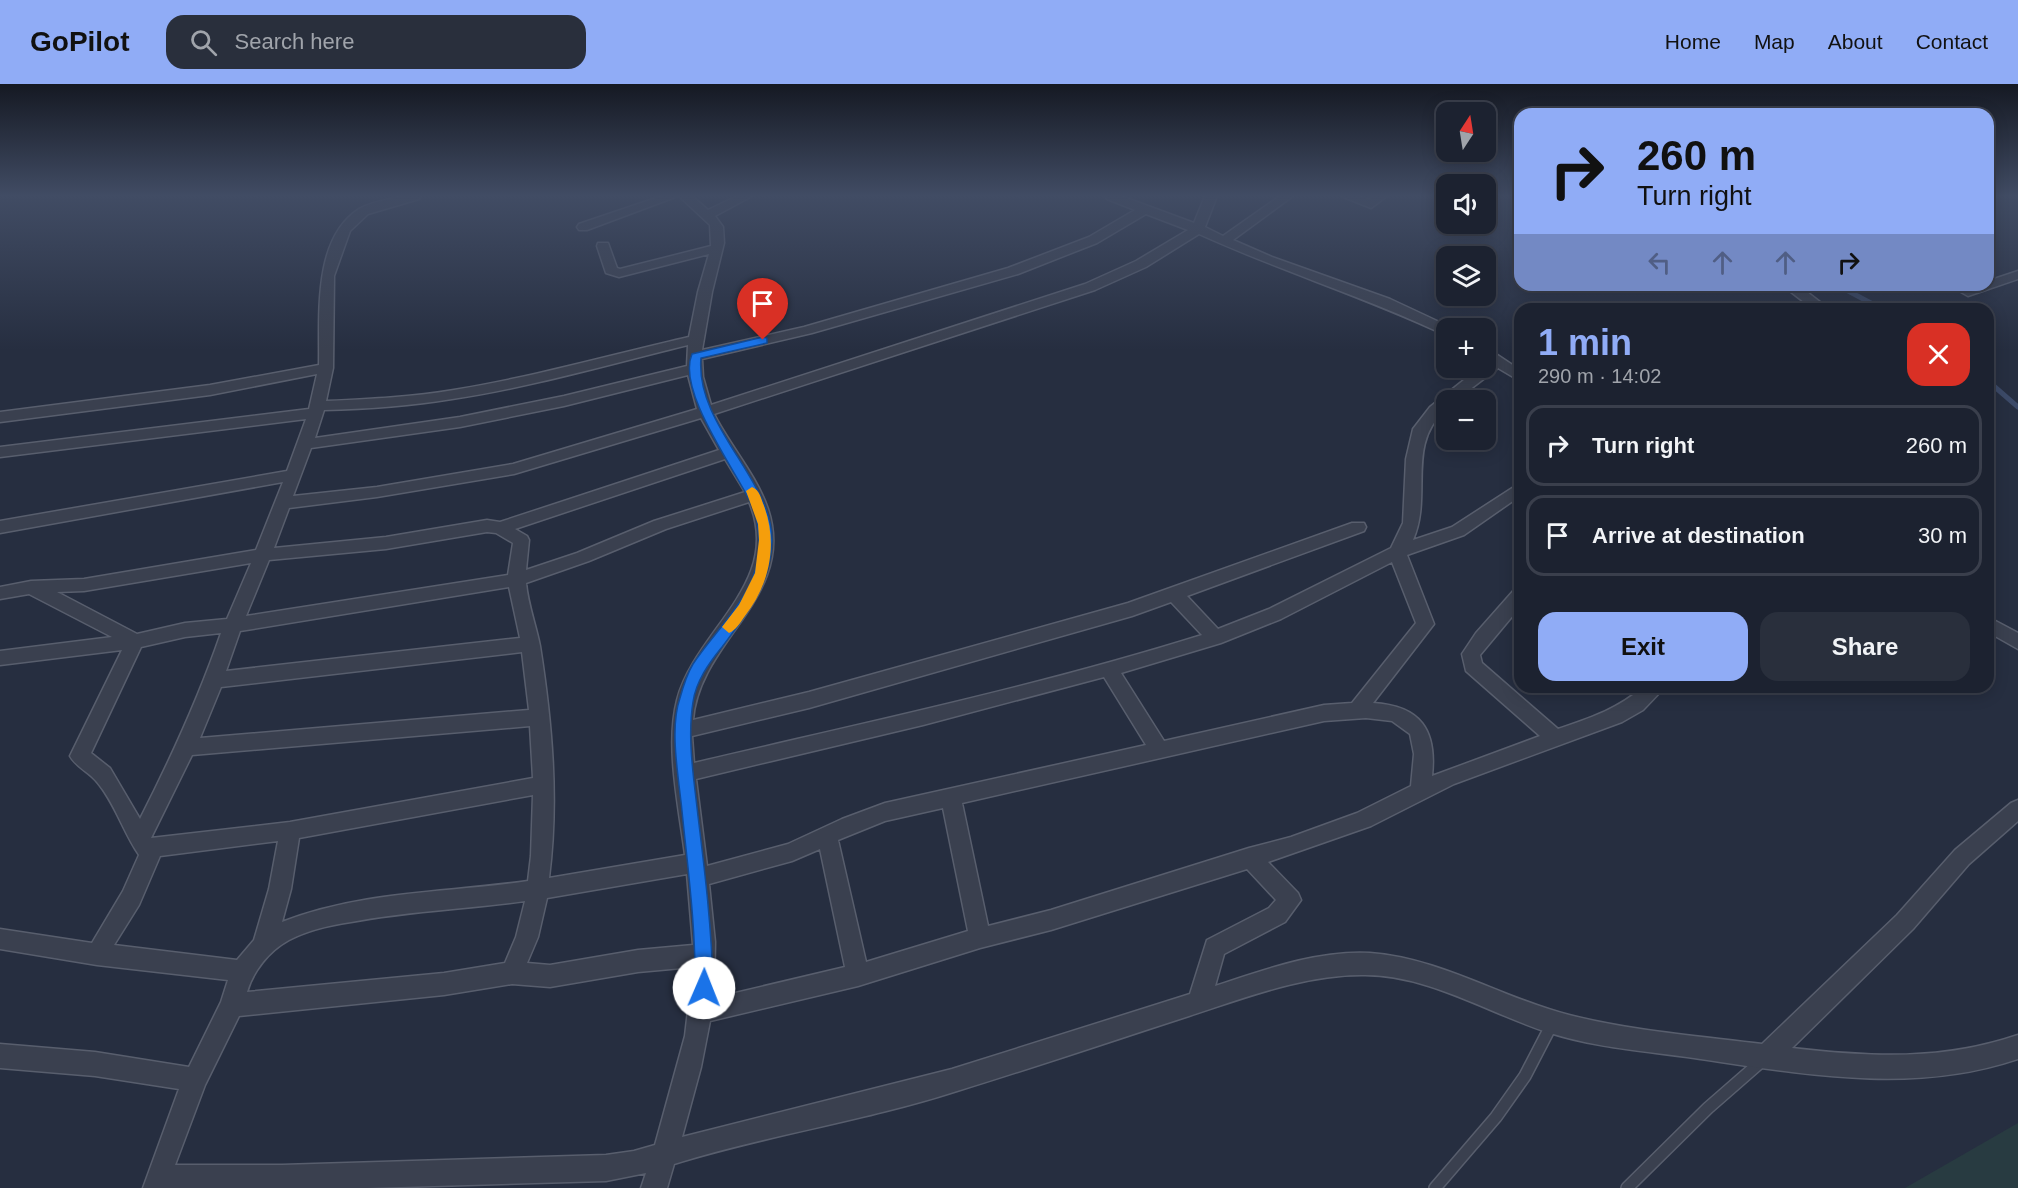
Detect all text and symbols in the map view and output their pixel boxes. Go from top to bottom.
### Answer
search box [166,15,586,69]
text: GoPilot [30,26,130,57]
icon: search [187,26,220,59]
text: Search here [235,29,354,54]
text: Home [1665,30,1721,53]
text: Map [1754,30,1795,53]
text: About [1828,30,1883,53]
text: Contact [1916,30,1988,53]
north arrow [1436,102,1496,162]
map controls [1436,102,1496,450]
icon: right [1538,132,1616,210]
text: 260 m [1637,132,1756,179]
button: sound [1436,174,1496,234]
text: Turn right [1637,181,1752,211]
button: layers [1436,246,1496,306]
icon: left [1643,246,1676,279]
icon: ahead [1706,246,1739,279]
icon: ahead [1769,246,1802,279]
icon: right [1832,246,1865,279]
pin [737,278,788,340]
icon: arrive [746,287,779,320]
button: + [1436,318,1496,378]
text: 1 min [1538,322,1632,363]
button: close [1907,323,1970,386]
text: 290 m · 14:02 [1538,365,1661,387]
button: − [1436,390,1496,450]
icon: right [1541,429,1574,462]
text: Turn right [1592,433,1694,458]
text: 260 m [1906,433,1967,458]
icon: arrive [1541,519,1574,552]
text: Arrive at destination [1592,523,1805,548]
text: 30 m [1918,523,1967,548]
button: Exit [1538,612,1748,681]
button: Share [1760,612,1970,681]
position arrow [672,956,736,1020]

